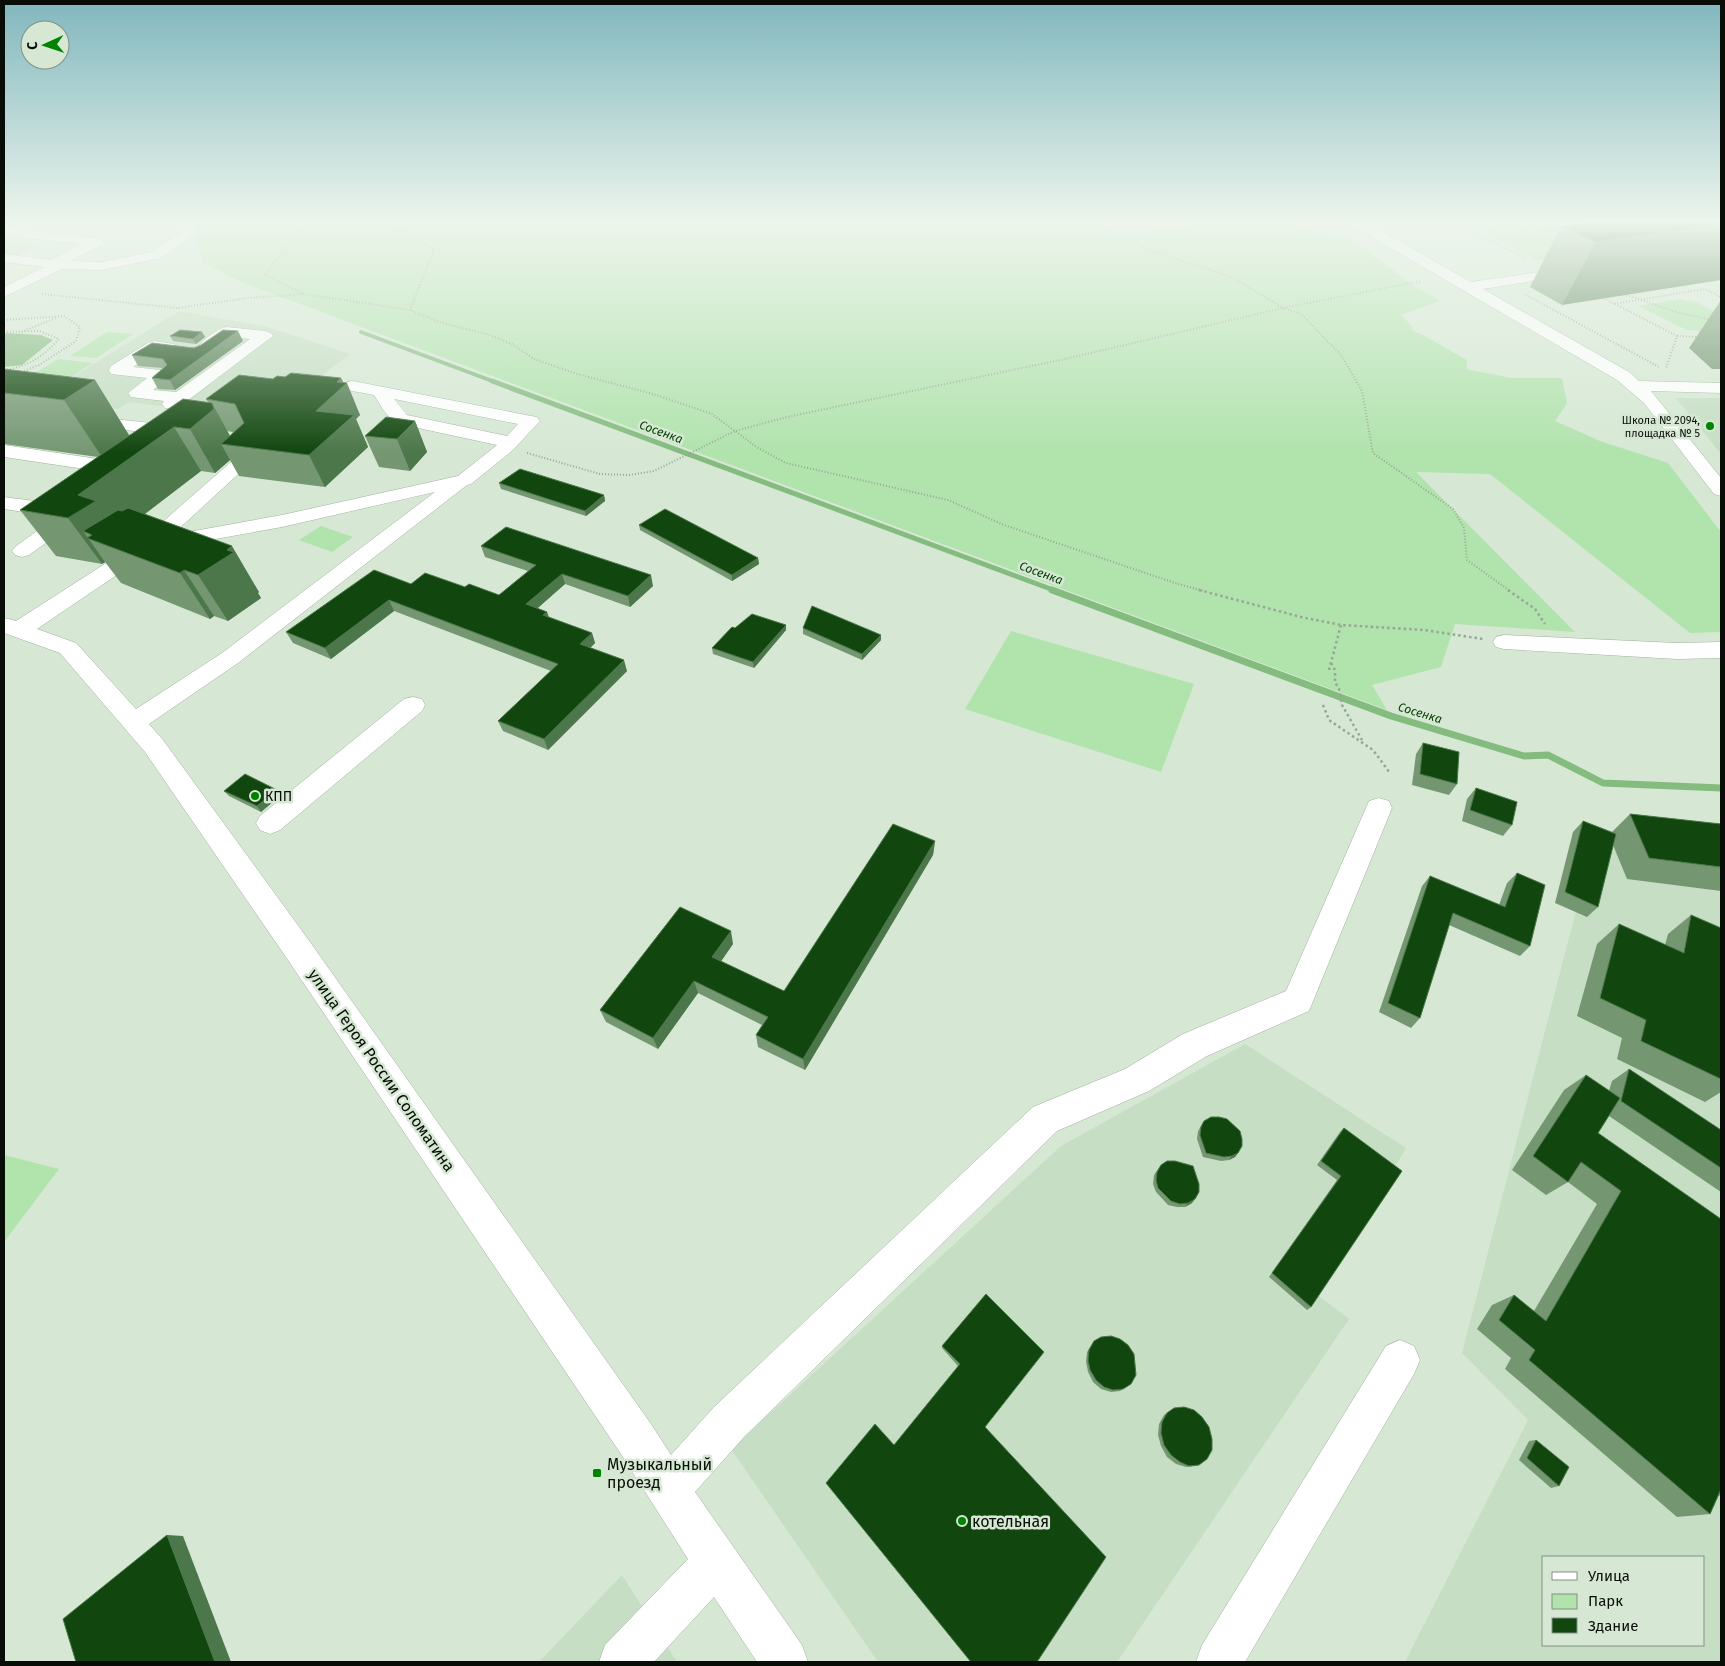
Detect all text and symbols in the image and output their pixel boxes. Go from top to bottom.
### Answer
north arrow [20,20,70,70]
text: С [24,41,41,50]
place label: Школа № 2094, площадка № 5 [1622,414,1700,440]
water label: Сосенка [637,418,685,446]
marker: Школа № 2094, площадка № 5 [1704,420,1716,432]
water label: Сосенка [1017,559,1065,587]
water label: Сосенка [1396,700,1444,726]
place label: КПП [265,788,292,805]
marker: КПП [249,790,261,802]
street label: улица Героя России Соломатина [304,965,459,1175]
place label: Музыкальный проезд [607,1455,712,1492]
marker: Музыкальный проезд [591,1467,603,1479]
place label: котельная [972,1512,1049,1531]
marker: котельная [956,1515,968,1527]
legend [1542,1556,1705,1646]
text: Улица [1588,1567,1630,1585]
text: Парк [1588,1592,1623,1610]
text: Здание [1588,1617,1638,1635]

